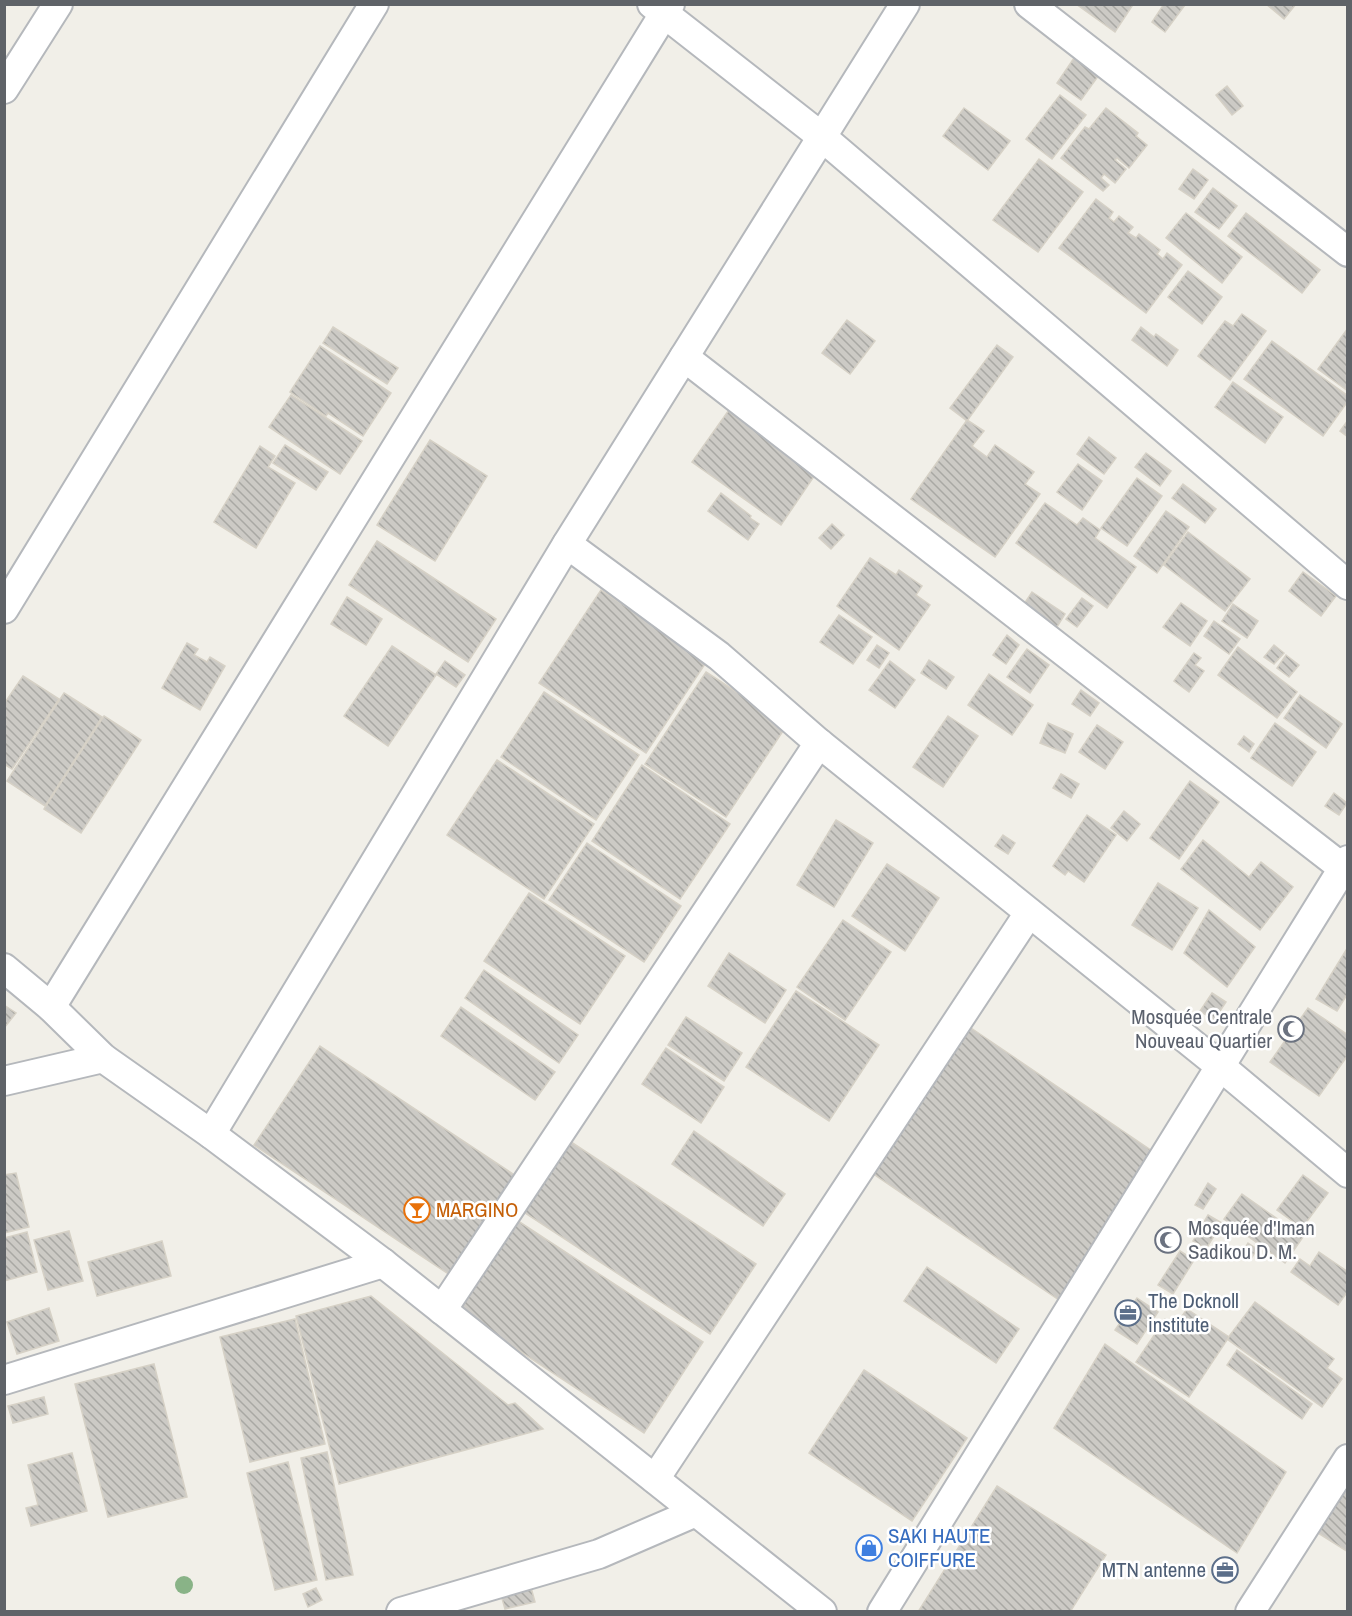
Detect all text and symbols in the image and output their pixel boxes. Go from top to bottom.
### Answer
place label: Mosquée Centrale Nouveau Quartier [1131,1002,1272,1055]
mosque icon: Mosquée Centrale Nouveau Quartier [1276,1014,1306,1044]
bar icon: MARGINO [402,1195,432,1225]
place label: MARGINO [436,1195,518,1224]
place label: Mosquée d'Iman Sadikou D. M. [1188,1213,1315,1266]
mosque icon: Mosquée d'Iman Sadikou D. M. [1153,1225,1183,1255]
place label: The Dcknoll institute [1148,1286,1239,1339]
office icon: The Dcknoll institute [1113,1298,1143,1328]
place label: SAKI HAUTE COIFFURE [888,1521,990,1574]
shop icon: SAKI HAUTE COIFFURE [854,1533,884,1563]
place label: MTN antenne [1102,1555,1206,1584]
office icon: MTN antenne [1210,1555,1240,1585]

